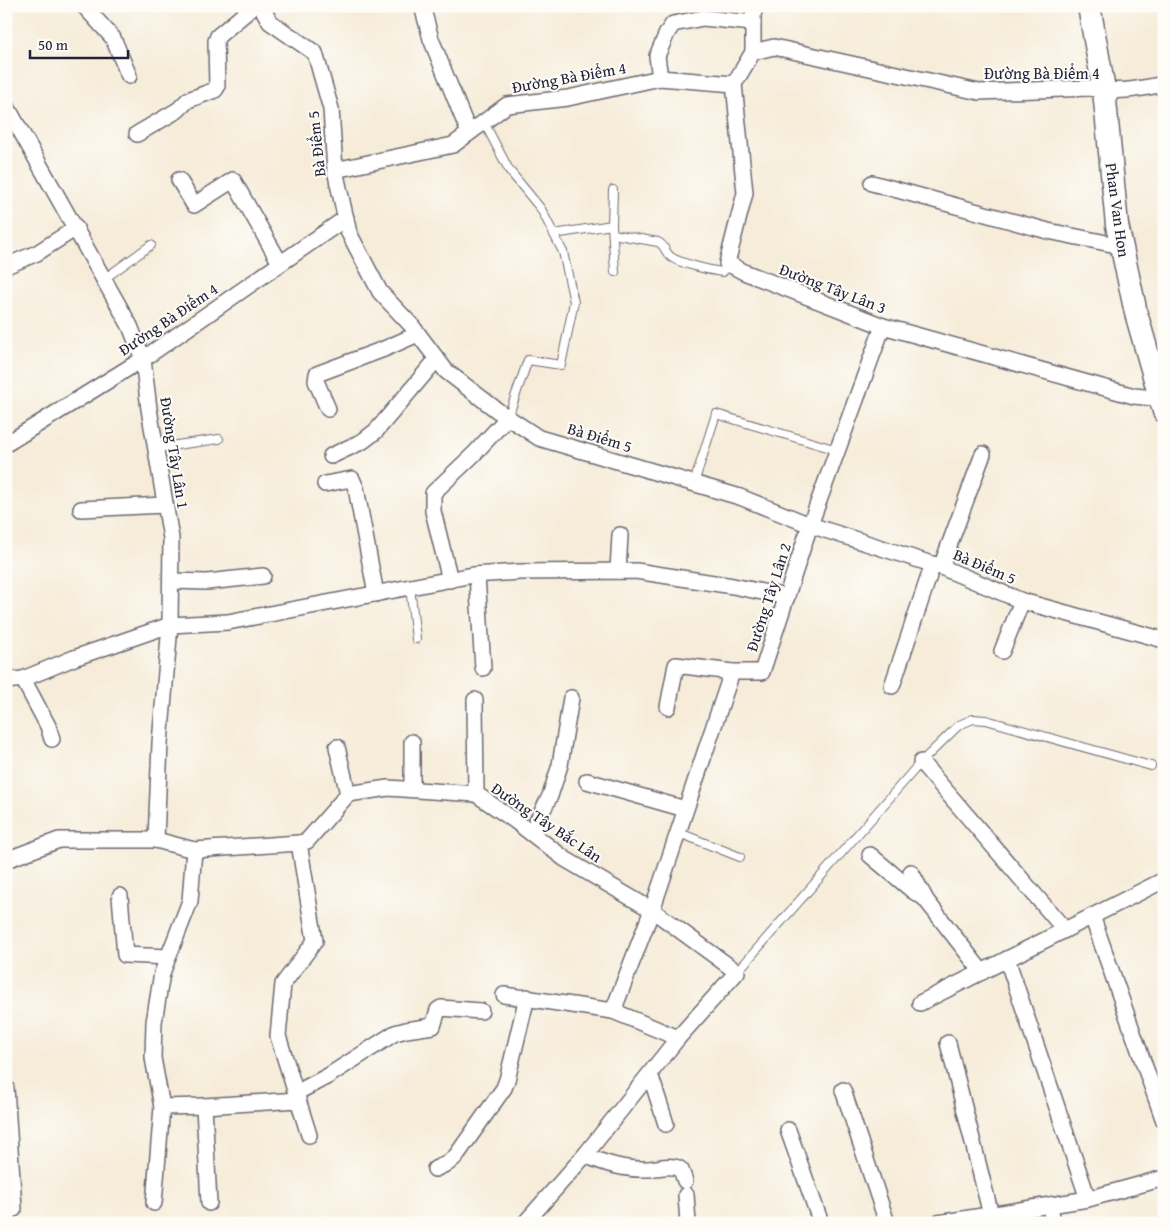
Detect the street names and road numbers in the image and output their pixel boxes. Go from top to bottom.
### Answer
street label: Đường Bà Điểm 4 [510,55,628,99]
street label: Đường Bà Điểm 4 [984,61,1100,85]
street label: Bà Điểm 5 [301,110,331,178]
street label: Phan Van Hon [1100,161,1136,259]
street label: Đường Tây Lân 3 [776,257,890,319]
street label: Đường Bà Điểm 4 [113,277,223,361]
street label: Đường Tây Lân 1 [154,395,196,511]
street label: Bà Điểm 5 [565,416,635,458]
street label: Đường Tây Lân 2 [739,540,797,654]
street label: Bà Điểm 5 [950,542,1020,590]
street label: Đường Tây Bắc Lân [487,776,607,868]

